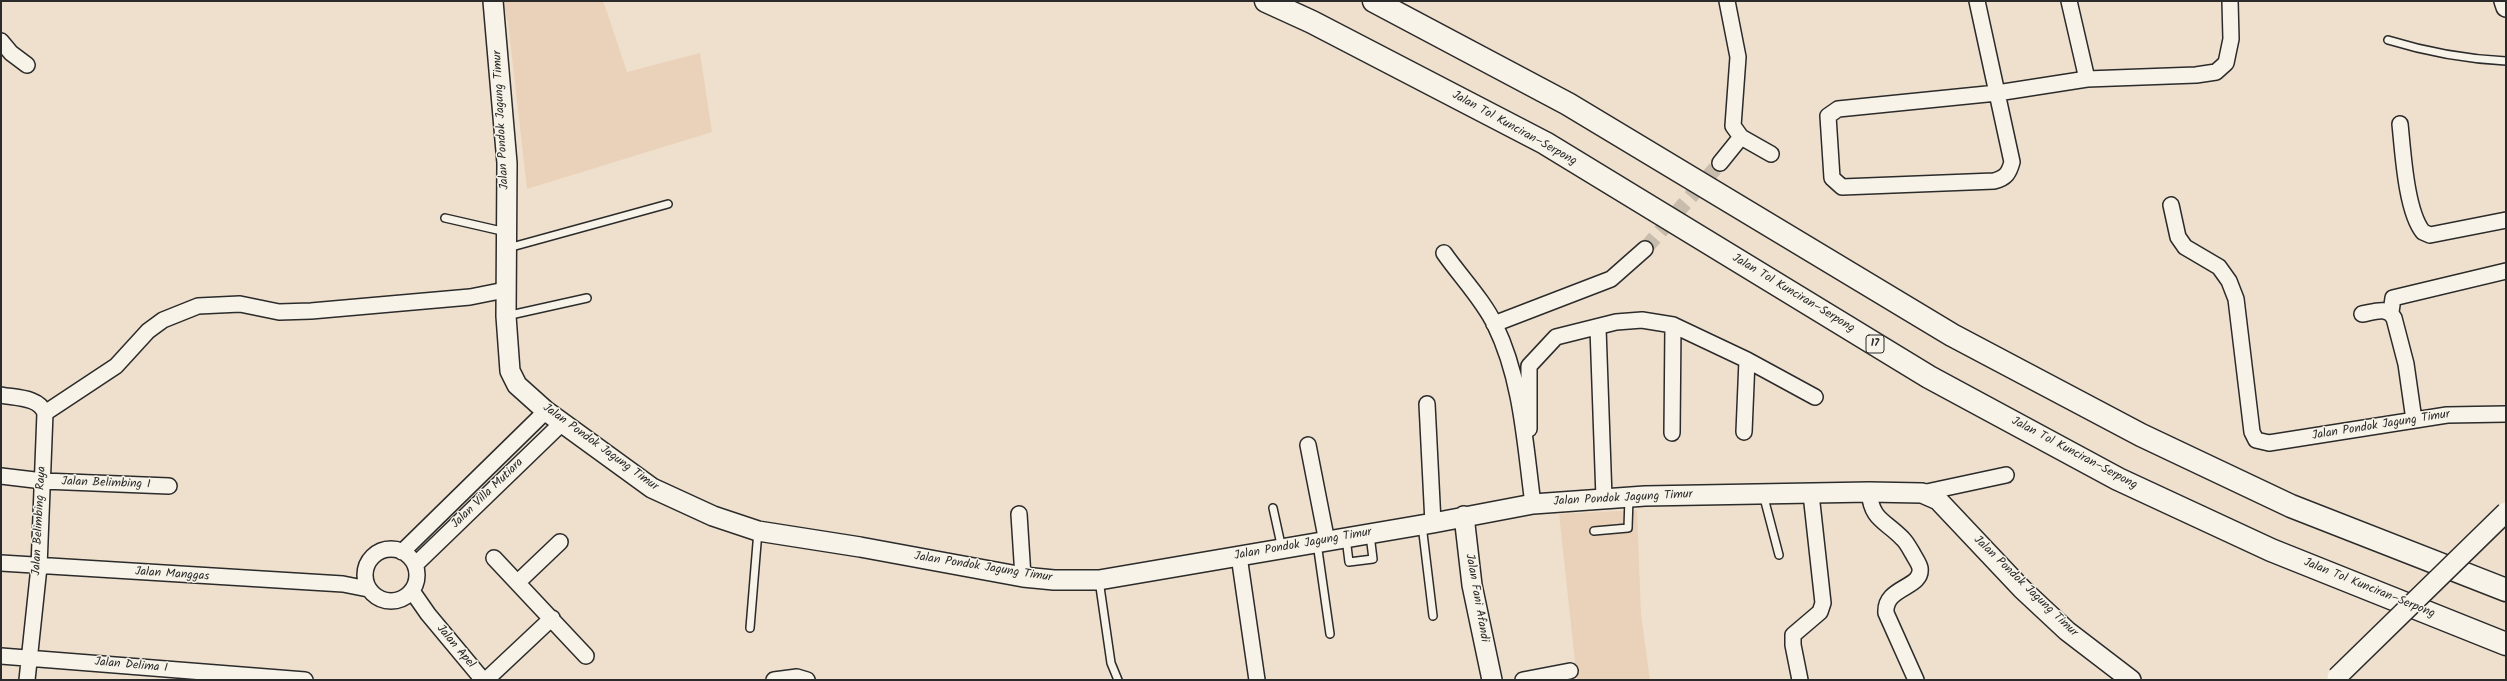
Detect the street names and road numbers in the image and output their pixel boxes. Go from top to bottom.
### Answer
street label: Jalan Pondok Jagung Timur [491,50,513,190]
street label: Jalan Tol Kunciran–Serpong [1449,89,1579,169]
street label: Jalan Tol Kunciran–Serpong [1729,252,1857,336]
road number: 17 [1866,335,1884,353]
street label: Jalan Pondok Jagung Timur [539,401,661,495]
street label: Jalan Pondok Jagung Timur [2311,408,2451,444]
street label: Jalan Tol Kunciran–Serpong [2009,415,2139,493]
street label: Jalan Villa Mutiara [449,456,527,532]
street label: Jalan Belimbing Raya [30,466,50,576]
street label: Jalan Belimbing I [61,475,151,493]
street label: Jalan Pondok Jagung Timur [1553,488,1693,510]
street label: Jalan Pondok Jagung Timur [1233,526,1373,564]
street label: Jalan Pondok Jagung Timur [1970,533,2080,641]
street label: Jalan Pondok Jagung Timur [913,550,1053,586]
street label: Jalan Fani Afandi [1461,553,1491,643]
street label: Jalan Tol Kunciran–Serpong [2301,556,2437,622]
street label: Jalan Manggas [134,565,210,585]
street label: Jalan Apel [433,622,477,672]
street label: Jalan Delima I [94,656,168,676]

